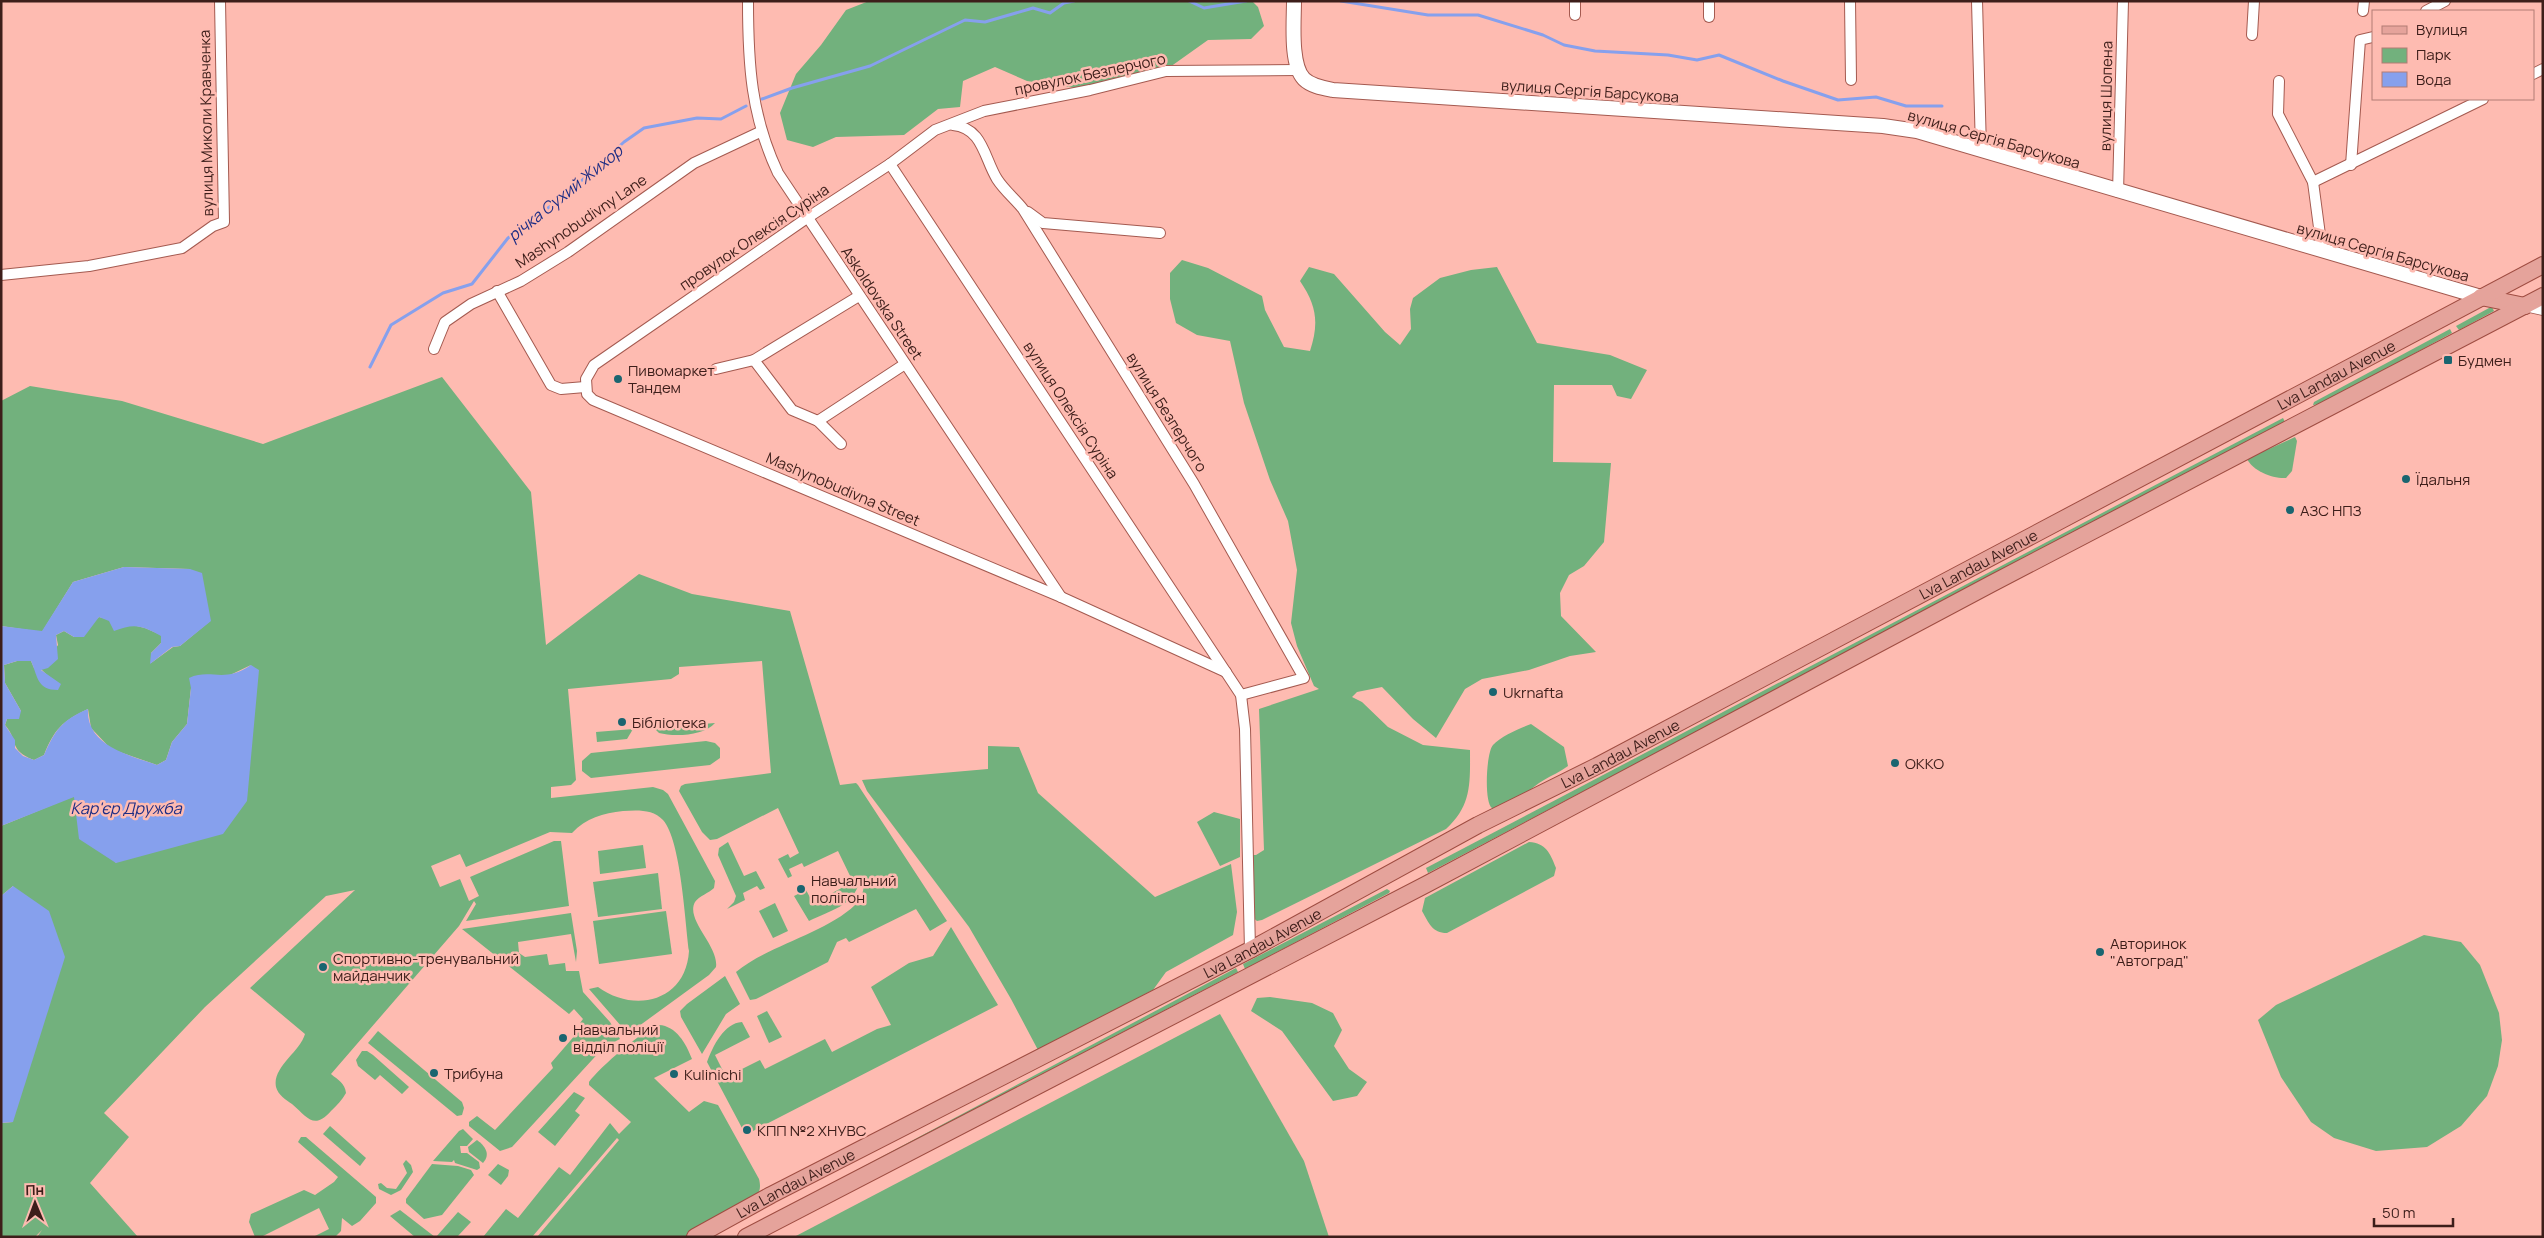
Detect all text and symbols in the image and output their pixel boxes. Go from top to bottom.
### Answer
legend [2372,10,2534,100]
text: Вулиця [2416,19,2468,40]
street label: вулиця Миколи Кравченка [194,30,218,216]
street label: вулиця Шопена [2095,41,2117,151]
text: Парк [2416,44,2452,65]
street label: провулок Безперчого [1013,48,1168,100]
text: Вода [2416,69,2451,90]
street label: вулиця Сергія Барсукова [1500,74,1680,108]
street label: вулиця Сергія Барсукова [1905,104,2083,174]
water label: річка Сухий Жихор [503,139,628,246]
street label: Mashynobudivny Lane [511,169,651,273]
street label: провулок Олексія Суріна [675,179,833,295]
street label: вулиця Сергія Барсукова [2294,217,2472,287]
street label: Askoldovska Street [836,242,928,364]
street label: Lva Landau Avenue [2273,335,2399,415]
street label: вулиця Олексія Суріна [1019,337,1123,483]
street label: вулиця Безперчого [1122,348,1212,476]
place label: Будмен [2458,350,2512,371]
marker: Будмен [2442,354,2454,366]
place label: Пивомаркет Тандем [628,360,715,398]
marker: Пивомаркет Тандем [612,373,624,385]
street label: Mashynobudivna Street [763,447,923,531]
place label: Їдальня [2415,469,2470,490]
marker: Їдальня [2400,473,2412,485]
place label: АЗС НПЗ [2300,500,2362,521]
marker: АЗС НПЗ [2284,504,2296,516]
street label: Lva Landau Avenue [1915,524,2041,604]
place label: Ukrnafta [1503,682,1563,703]
marker: Ukrnafta [1487,686,1499,698]
place label: Бібліотека [632,712,706,733]
street label: Lva Landau Avenue [1557,714,1683,793]
marker: Бібліотека [616,716,628,728]
place label: OKKO [1905,753,1944,774]
marker: OKKO [1889,757,1901,769]
water label: Кар'єр Дружба [70,797,183,819]
place label: Навчальний полігон [811,870,896,908]
marker: Навчальний полігон [795,883,807,895]
street label: Lva Landau Avenue [1199,902,1325,983]
place label: Авторинок "Автоград" [2110,933,2189,971]
marker: Авторинок "Автоград" [2094,946,2106,958]
place label: Спортивно-тренувальний майданчик [333,948,519,986]
marker: Спортивно-тренувальний майданчик [317,961,329,973]
place label: Навчальний відділ поліції [573,1019,664,1057]
marker: Навчальний відділ поліції [557,1032,569,1044]
place label: Трибуна [444,1063,503,1084]
place label: Kulinichi [684,1064,741,1085]
marker: Трибуна [428,1067,440,1079]
marker: Kulinichi [668,1068,680,1080]
place label: КПП №2 ХНУВС [757,1120,867,1141]
marker: КПП №2 ХНУВС [741,1124,753,1136]
street label: Lva Landau Avenue [732,1143,859,1223]
north arrow [10,1178,60,1228]
text: Пн [25,1180,44,1199]
scale bar [2374,1196,2453,1228]
text: 50 m [2382,1202,2416,1223]

